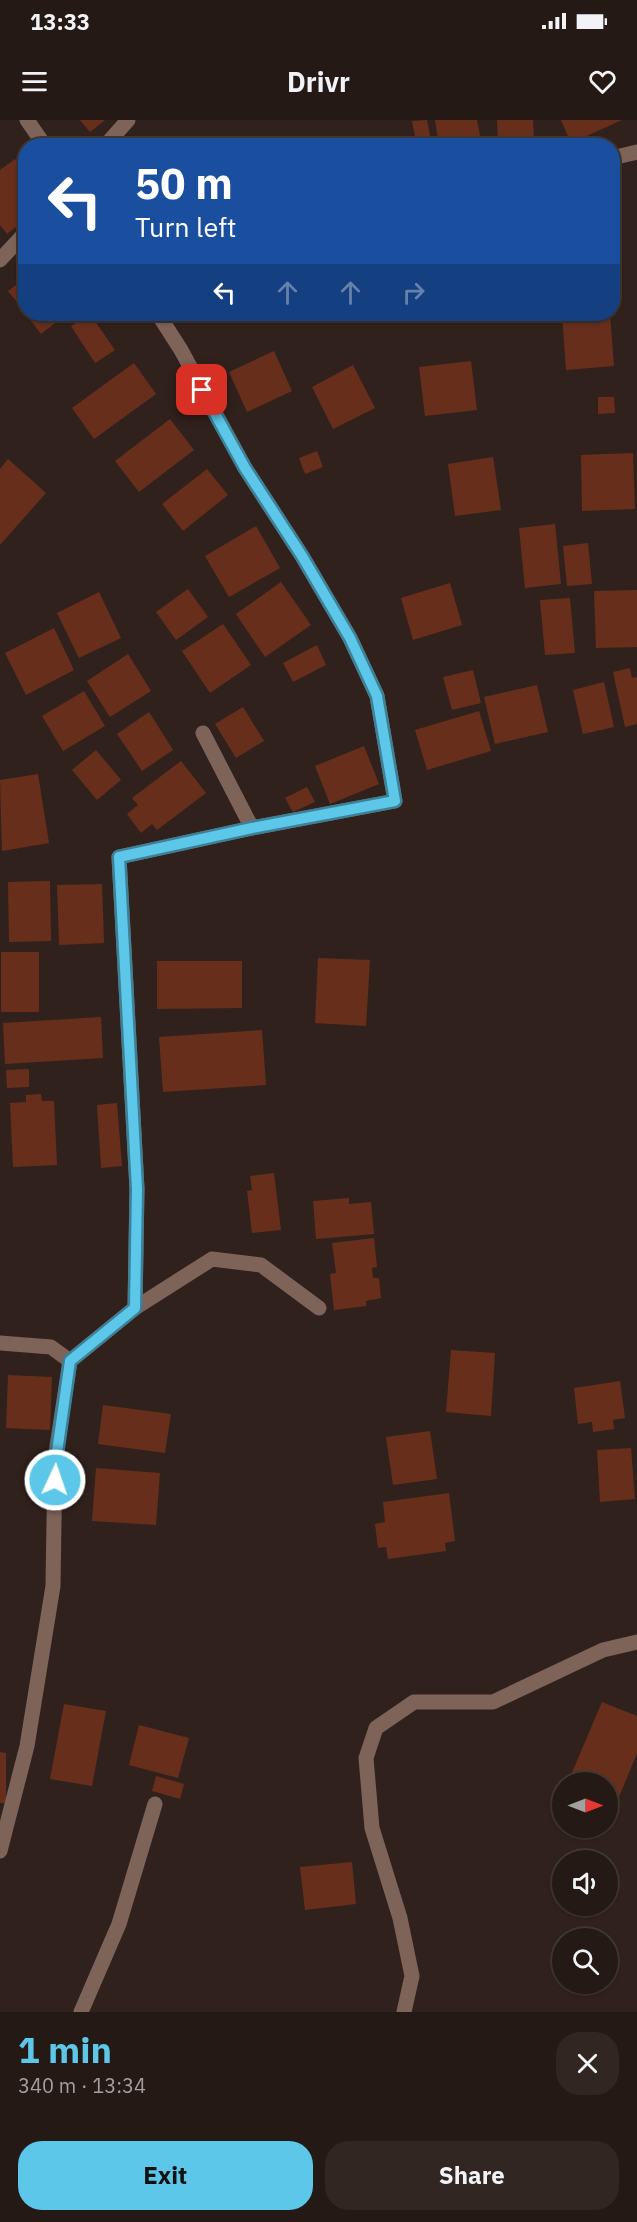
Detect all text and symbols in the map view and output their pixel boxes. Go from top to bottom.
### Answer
text: 13:33 [30,7,90,36]
text: Drivr [287,64,350,99]
icon: menu [18,65,51,98]
icon: heart [586,65,619,98]
text: 50 m [135,156,233,211]
icon: left [36,162,114,240]
text: Turn left [135,209,236,244]
icon: left [208,276,241,309]
icon: ahead [271,276,304,309]
icon: ahead [334,276,367,309]
icon: right [397,276,430,309]
pin [176,364,227,415]
icon: arrive [185,373,218,406]
position arrow [23,1448,87,1512]
north arrow [552,1772,618,1838]
map controls [552,1772,618,1994]
button: sound [552,1850,618,1916]
button: search [552,1928,618,1994]
text: 1 min [18,2026,112,2073]
button: close [556,2032,619,2095]
text: 340 m · 13:34 [18,2072,146,2099]
button: Exit [18,2141,313,2210]
button: Share [325,2141,619,2210]

